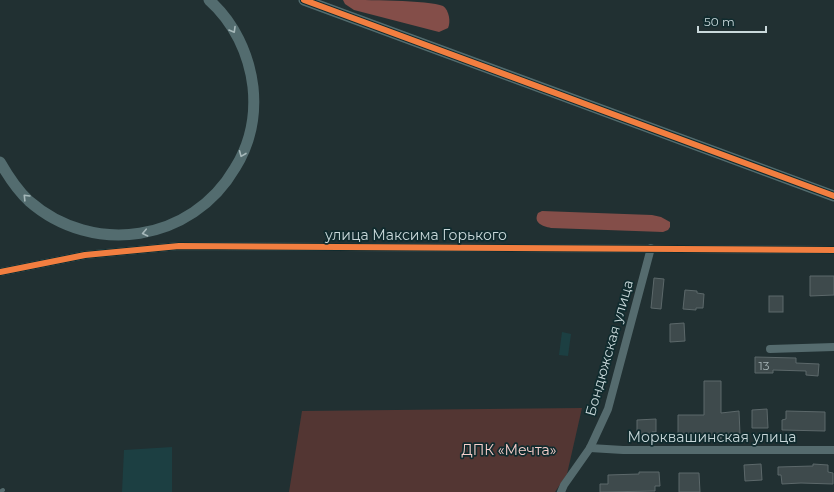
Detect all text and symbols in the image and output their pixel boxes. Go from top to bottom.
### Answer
scale bar [698,8,766,34]
text: 50 m [704,14,735,29]
one-way arrow [229,26,236,33]
one-way arrow [239,151,247,158]
one-way arrow [23,194,31,202]
street label: улица Максима Горького [324,226,507,244]
one-way arrow [142,228,149,236]
street label: Бондюжская улица [581,278,637,418]
house number: 13 [758,358,770,373]
street label: Морквашинская улица [628,428,796,446]
park label: ДПК «Мечта» [462,441,556,459]

